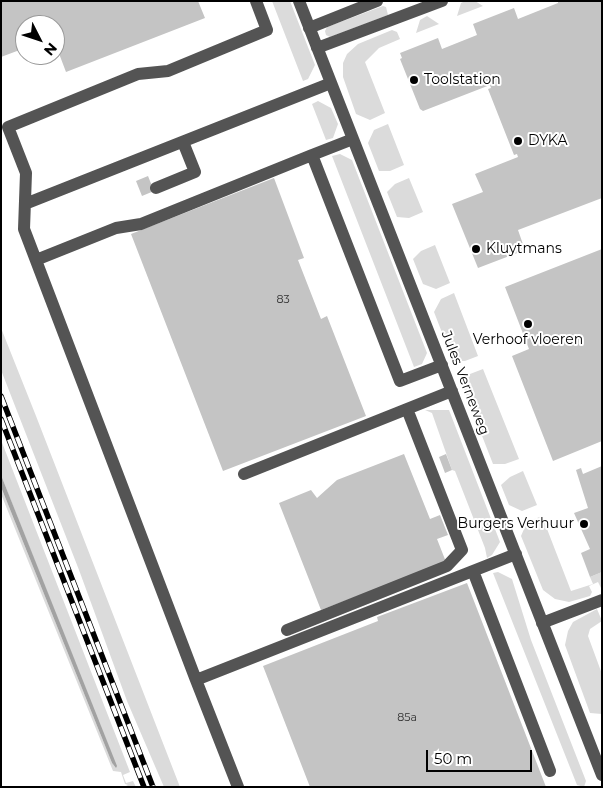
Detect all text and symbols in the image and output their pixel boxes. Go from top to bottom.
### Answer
north arrow [15,15,65,65]
text: N [40,39,61,59]
place label: Toolstation [424,72,501,88]
marker: Toolstation [408,74,420,86]
place label: DYKA [528,133,567,149]
marker: DYKA [512,135,524,147]
place label: Kluytmans [486,241,562,257]
marker: Kluytmans [470,243,482,255]
house number: 83 [276,293,290,307]
marker: Verhoof vloeren [522,318,534,330]
street label: Jules Verneweg [437,329,493,437]
place label: Verhoof vloeren [473,332,583,348]
place label: Burgers Verhuur [458,516,574,532]
marker: Burgers Verhuur [578,518,590,530]
house number: 85a [397,711,417,725]
scale bar [428,740,534,772]
text: 50 m [434,749,472,768]

